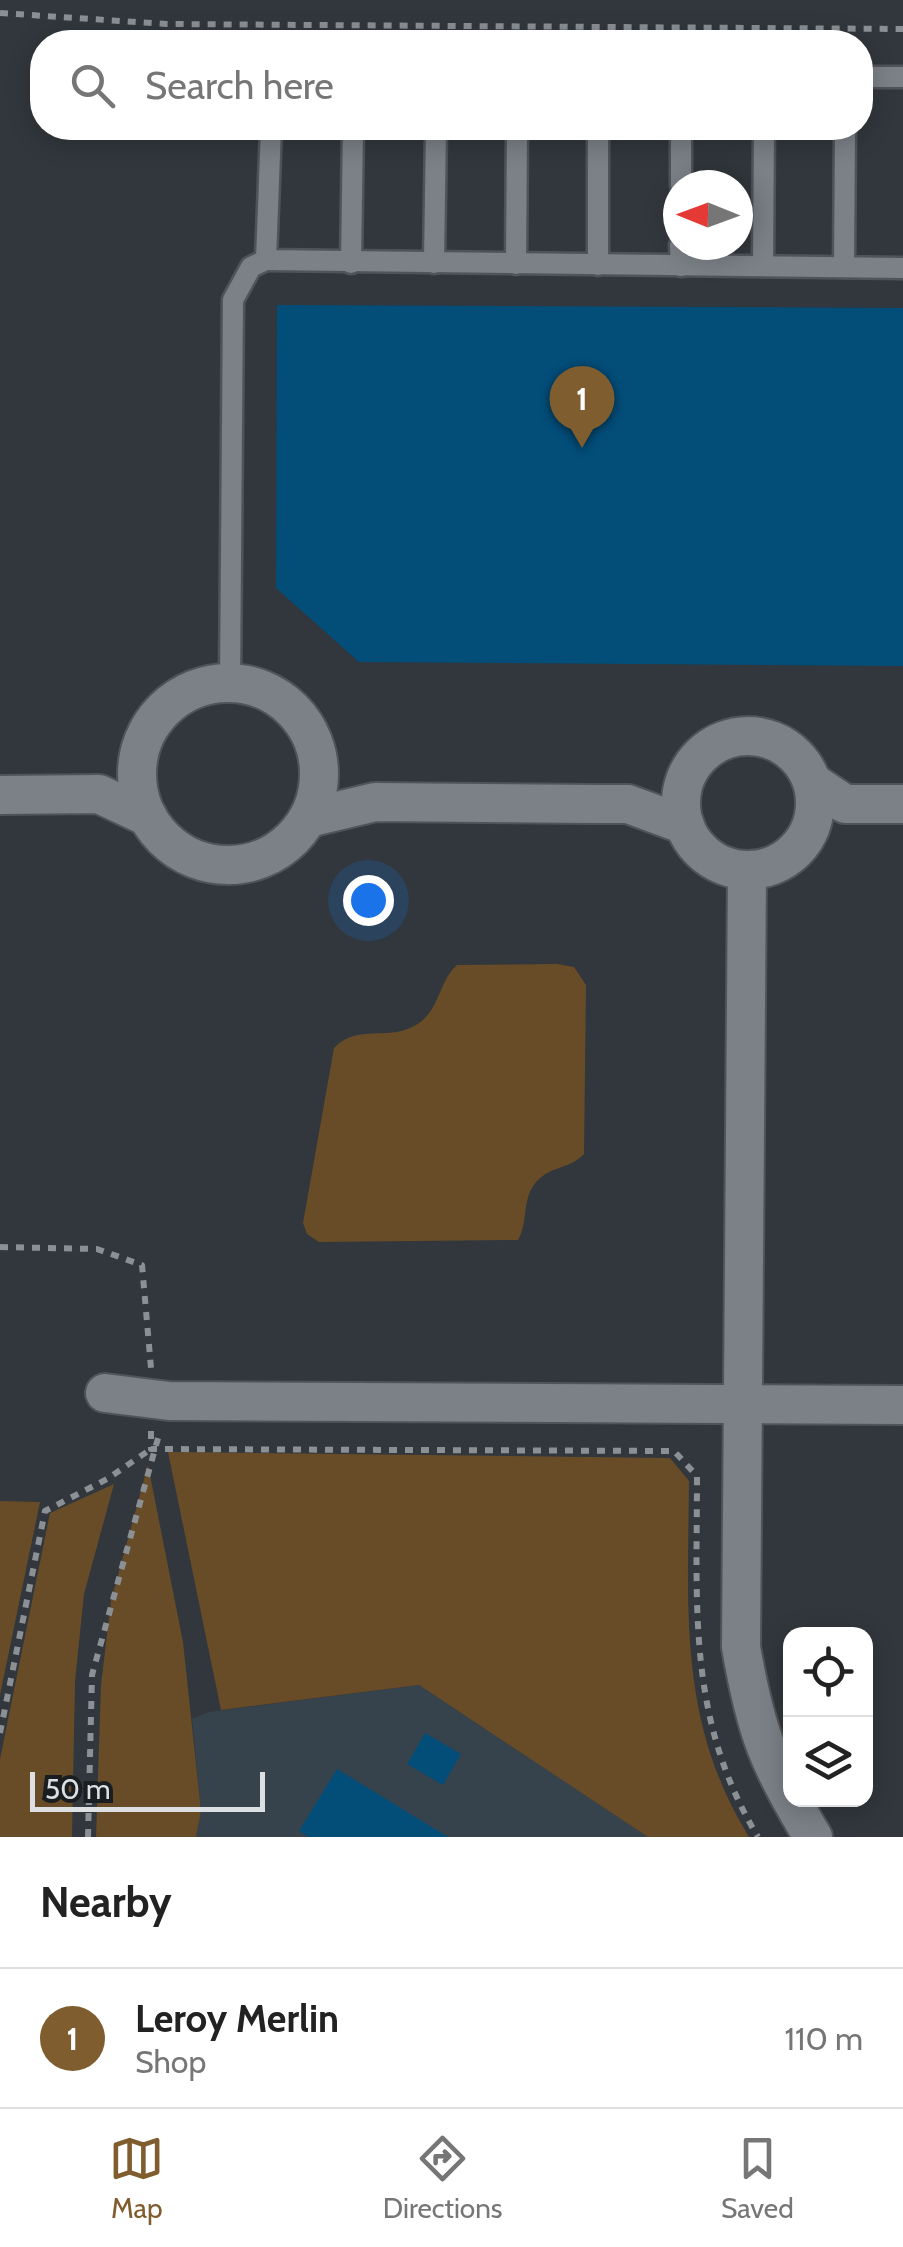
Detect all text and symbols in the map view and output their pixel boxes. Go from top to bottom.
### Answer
search box [30,30,873,140]
icon: search [65,58,120,113]
text: Search here [145,62,334,109]
north arrow [663,170,753,260]
pin: 1 [550,366,614,448]
your location [343,875,394,926]
map controls [783,1627,873,1807]
button: locate [783,1627,873,1717]
button: layers [783,1717,873,1807]
scale bar [30,1767,265,1812]
text: 50 m [45,1772,111,1806]
text: Nearby [40,1876,172,1928]
text: Leroy Merlin [135,1995,339,2042]
text: 1 [67,2019,78,2058]
text: 110 m [785,2019,863,2058]
text: Shop [135,2042,206,2081]
tab: Map [109,2131,164,2225]
tab: Directions [383,2131,502,2225]
tab: Saved [721,2131,794,2225]

